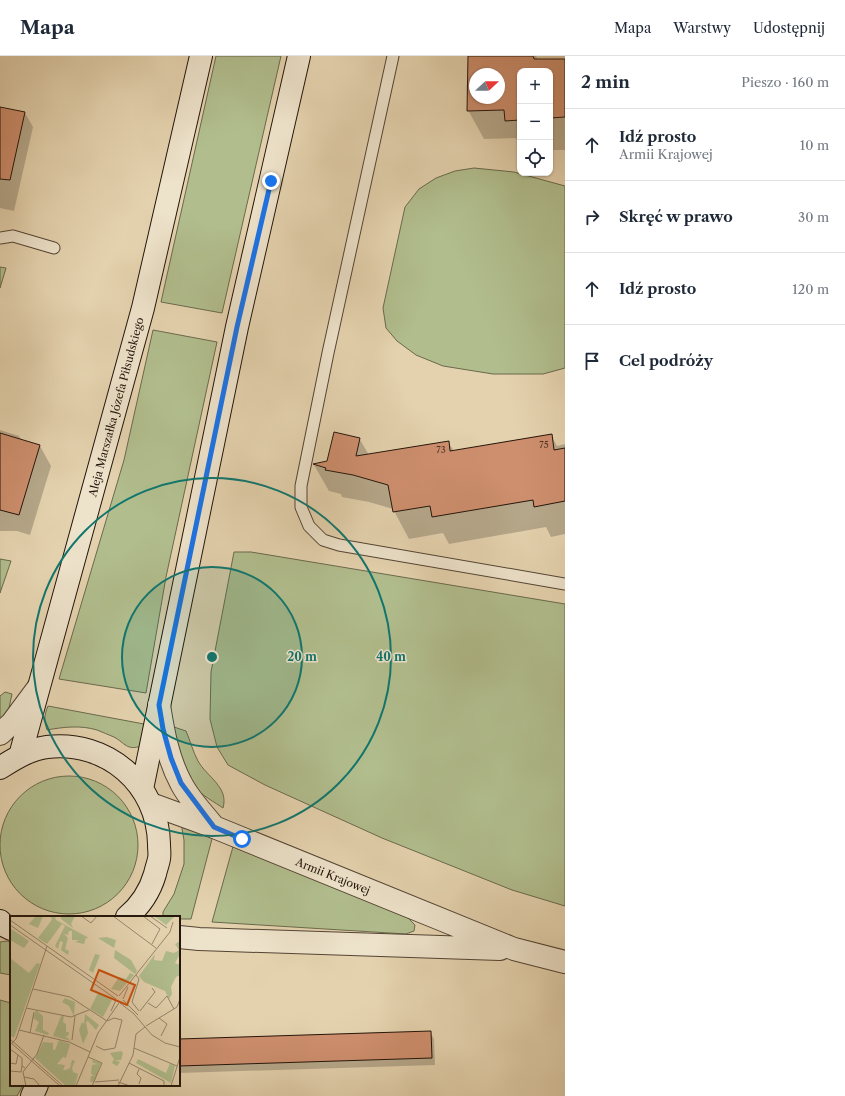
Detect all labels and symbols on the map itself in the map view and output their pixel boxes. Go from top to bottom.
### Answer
north arrow [469,68,505,104]
route end [262,172,280,190]
street label: Aleja Marszałka Józefa Piłsudskiego [85,315,147,499]
house number: 75 [539,439,549,450]
house number: 73 [436,444,446,455]
text: 20 m [287,649,317,664]
text: 40 m [376,649,406,664]
centre of rings [205,650,219,664]
route start [233,830,251,848]
street label: Armii Krajowej [293,854,372,897]
inset map [10,916,180,1086]

